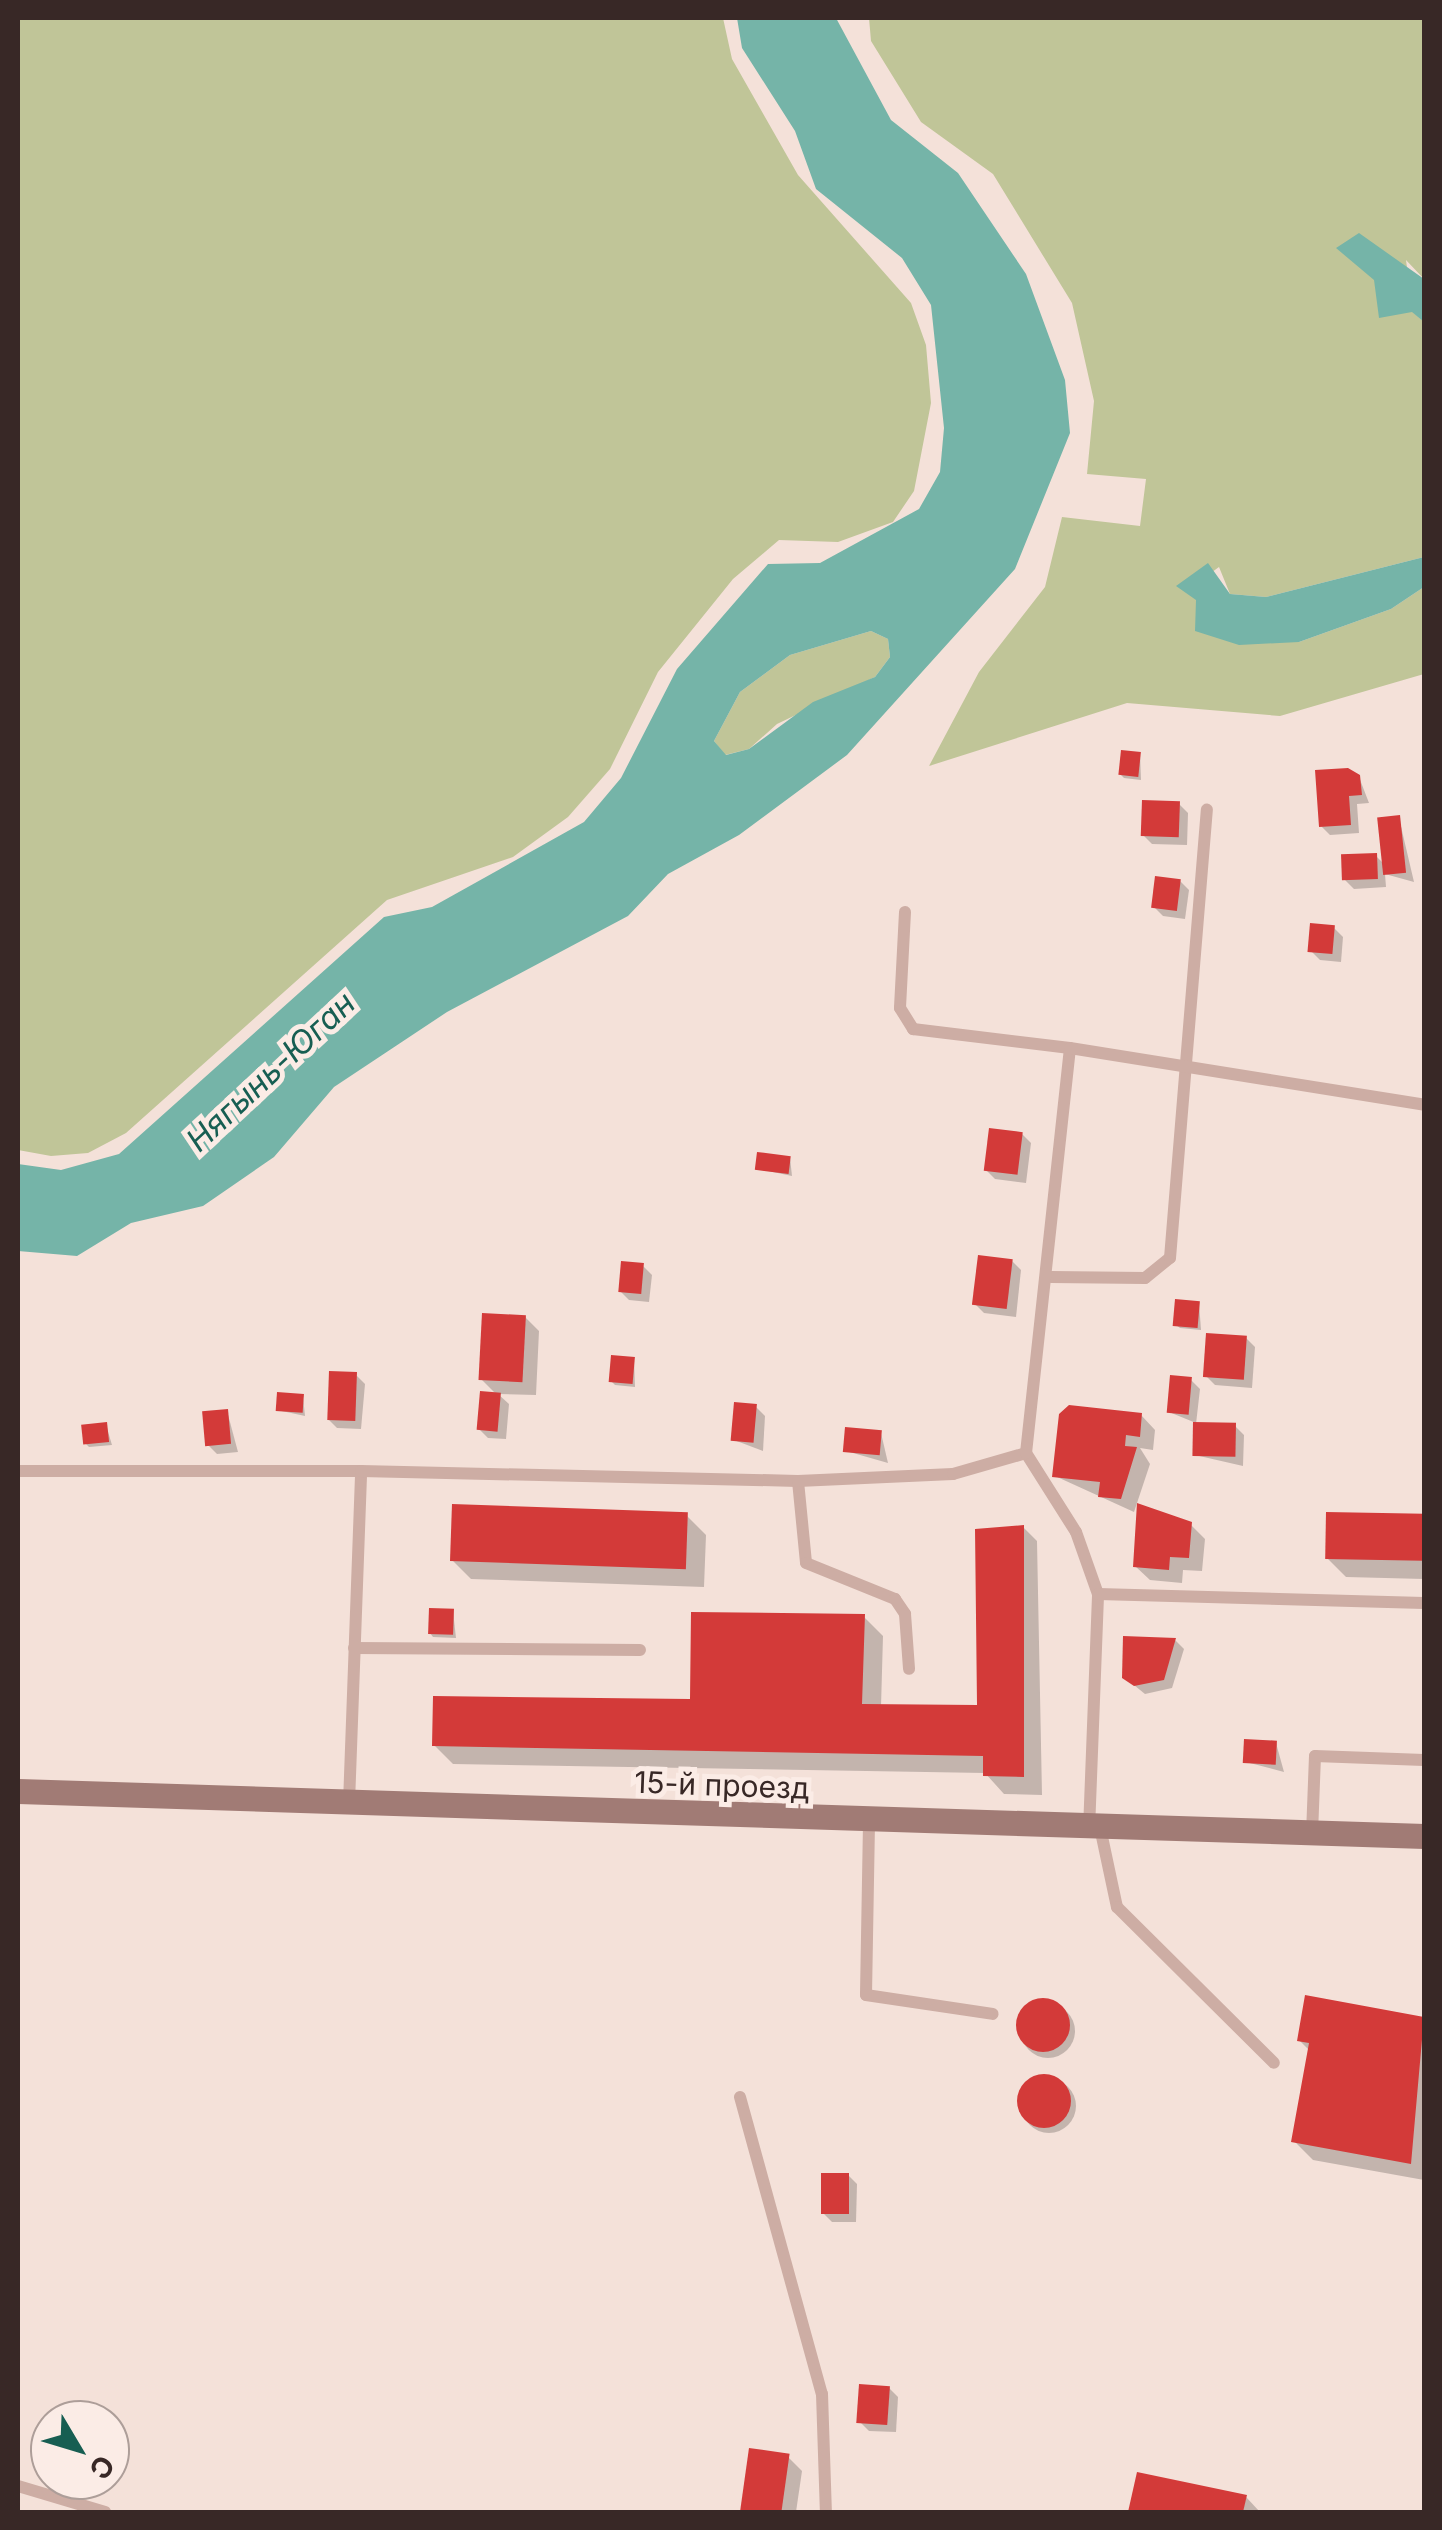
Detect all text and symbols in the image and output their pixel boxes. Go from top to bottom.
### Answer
water label: Нягынь-Юган [179,984,363,1160]
street label: 15-й проезд [634,1764,810,1806]
north arrow [30,2400,130,2500]
text: С [82,2449,122,2486]

